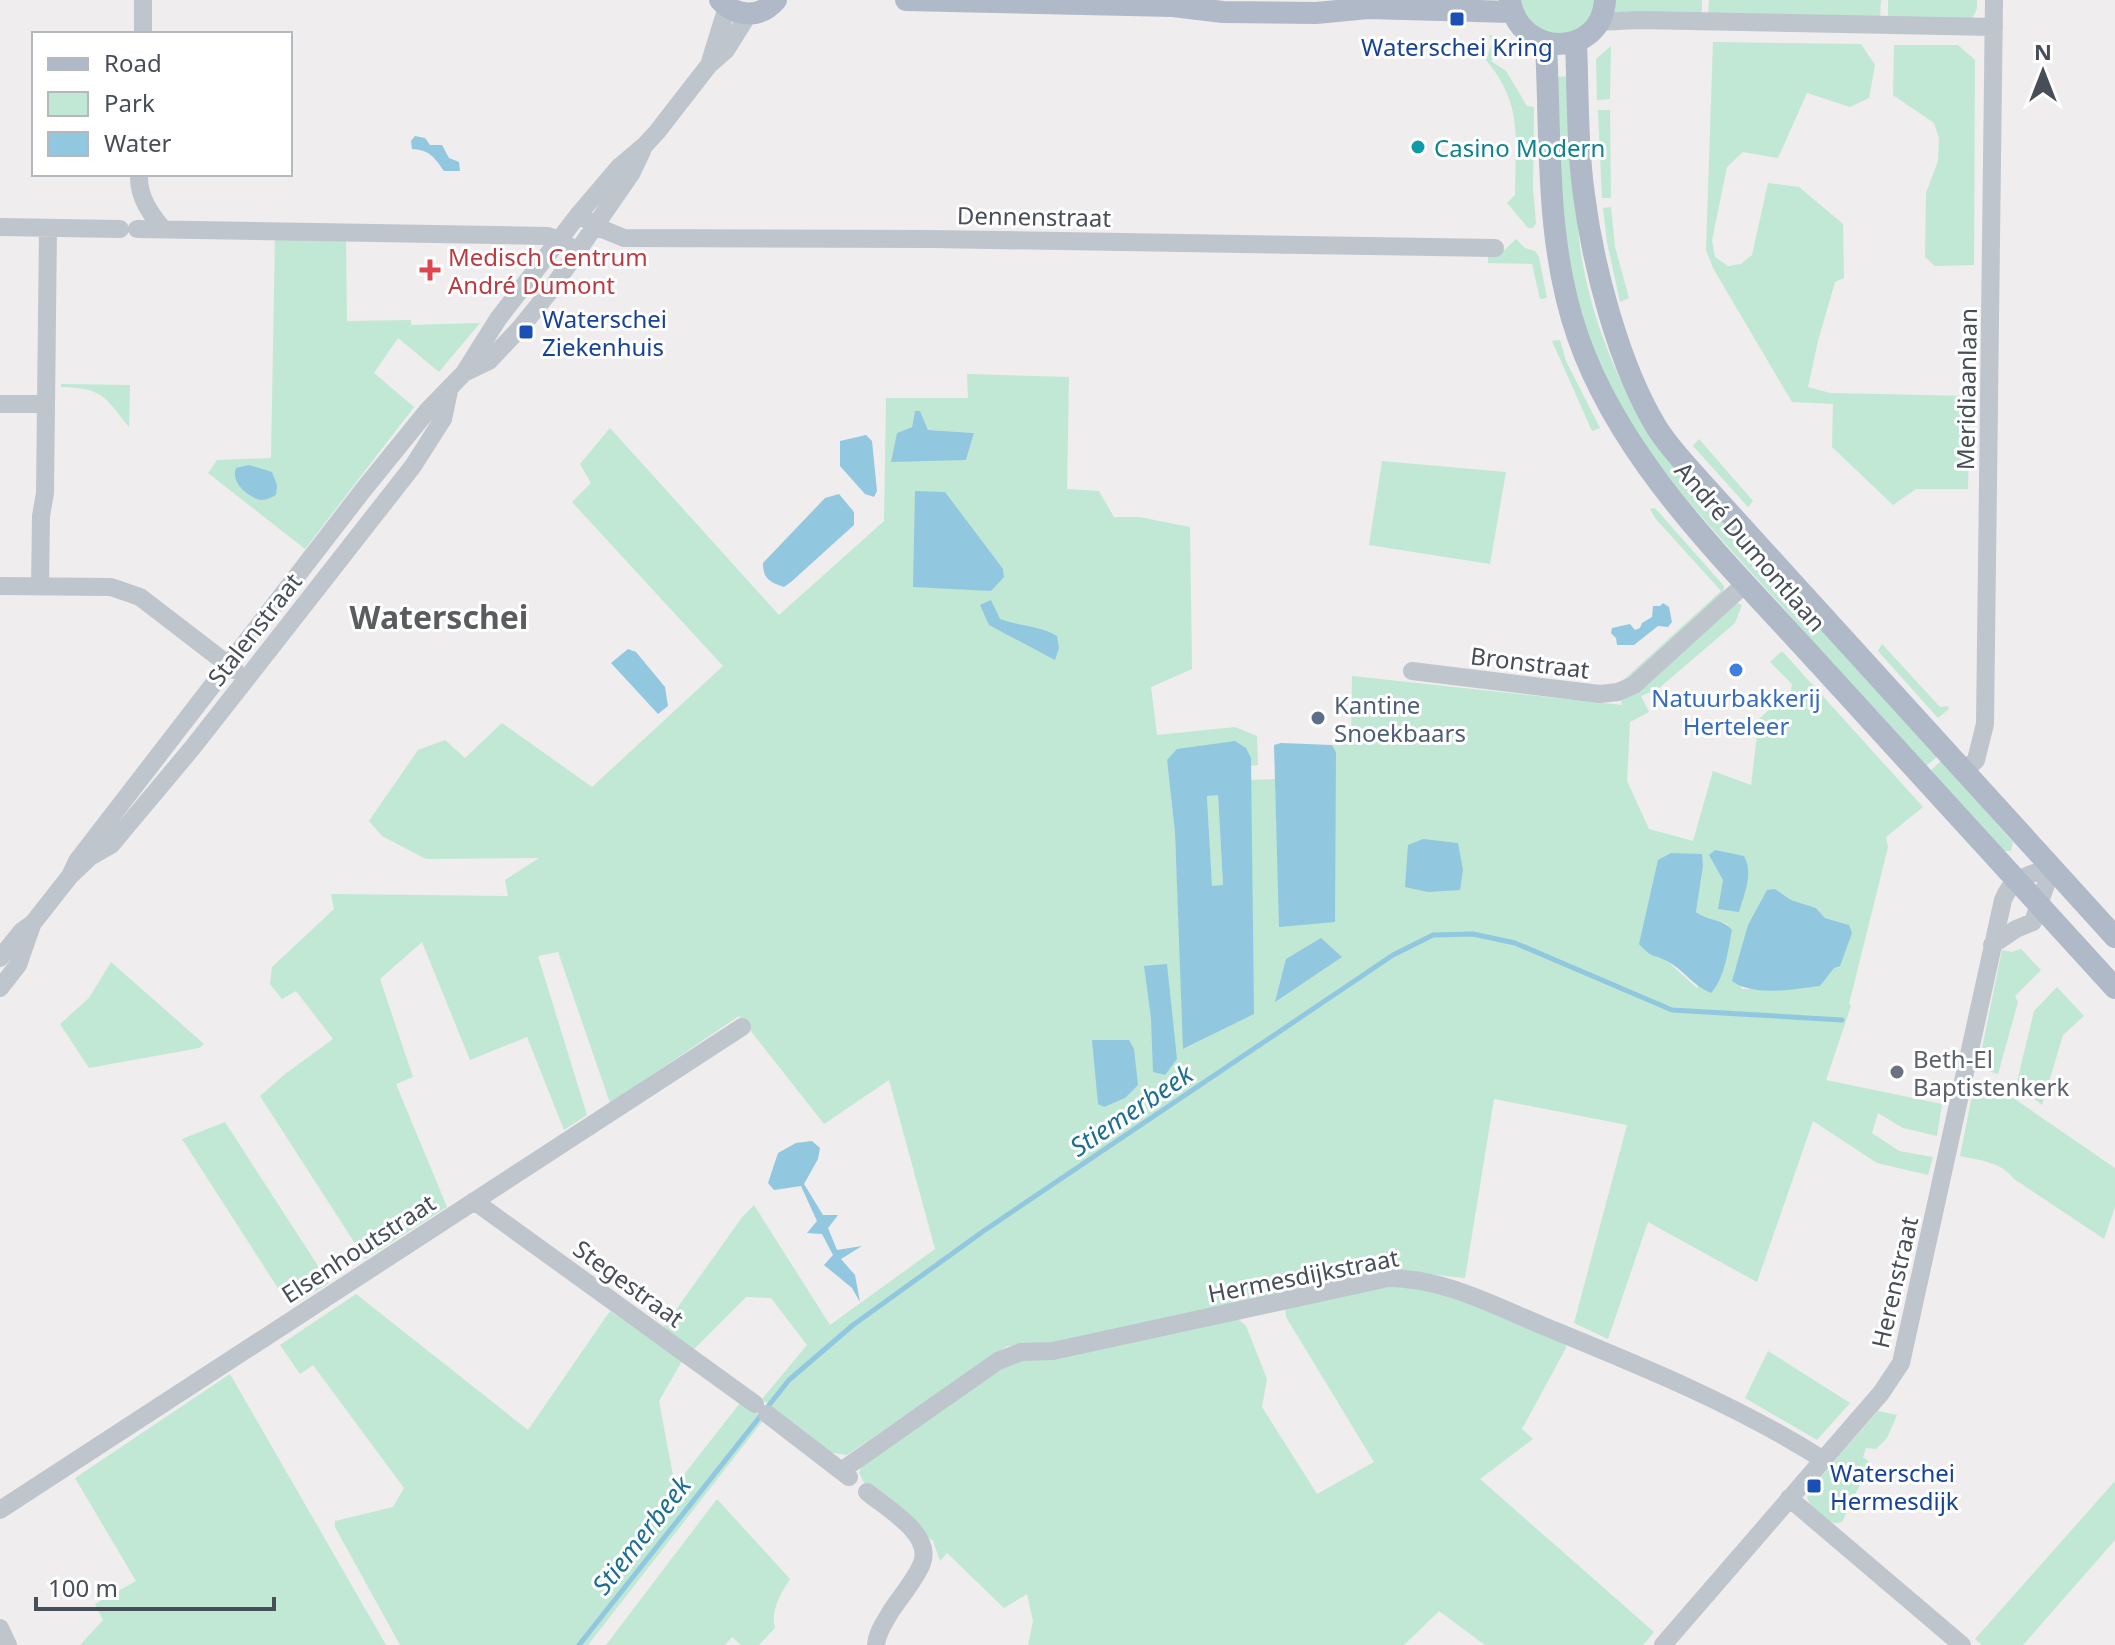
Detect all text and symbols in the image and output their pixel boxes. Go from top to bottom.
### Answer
marker: Waterschei Kring [1448,10,1466,28]
place label: Waterschei Kring [1361,30,1553,63]
legend [32,32,292,176]
north arrow [2003,32,2083,112]
text: N [2034,36,2052,66]
text: Road [104,46,162,79]
text: Park [104,86,155,119]
text: Water [104,126,172,159]
place label: Casino Modern [1434,131,1605,164]
marker: Casino Modern [1409,138,1427,156]
street label: Dennenstraat [957,198,1112,234]
place label: Medisch Centrum André Dumont [448,240,648,301]
marker: Medisch Centrum André Dumont [419,259,441,281]
place label: Waterschei Ziekenhuis [542,302,667,363]
street label: Meridiaanlaan [1948,308,1984,470]
marker: Waterschei Ziekenhuis [517,323,535,341]
street label: André Dumontlaan [1668,454,1834,638]
street label: Stalenstraat [199,565,309,692]
district label: Waterschei [350,595,528,638]
street label: Bronstraat [1469,638,1592,686]
marker: Natuurbakkerij Herteleer [1727,661,1745,679]
place label: Natuurbakkerij Herteleer [1651,681,1821,742]
place label: Kantine Snoekbaars [1334,688,1466,749]
marker: Kantine Snoekbaars [1309,709,1327,727]
place label: Beth-El Baptistenkerk [1913,1042,2069,1103]
water label: Stiemerbeek [1062,1055,1201,1164]
marker: Beth-El Baptistenkerk [1888,1063,1906,1081]
street label: Elsenhoutstraat [275,1186,442,1310]
street label: Herenstraat [1863,1213,1925,1351]
street label: Stegestraat [567,1232,691,1334]
street label: Hermesdijkstraat [1205,1240,1402,1310]
place label: Waterschei Hermesdijk [1830,1456,1959,1517]
water label: Stiemerbeek [583,1467,699,1602]
marker: Waterschei Hermesdijk [1805,1477,1823,1495]
scale bar [36,1561,274,1611]
text: 100 m [48,1571,118,1604]

